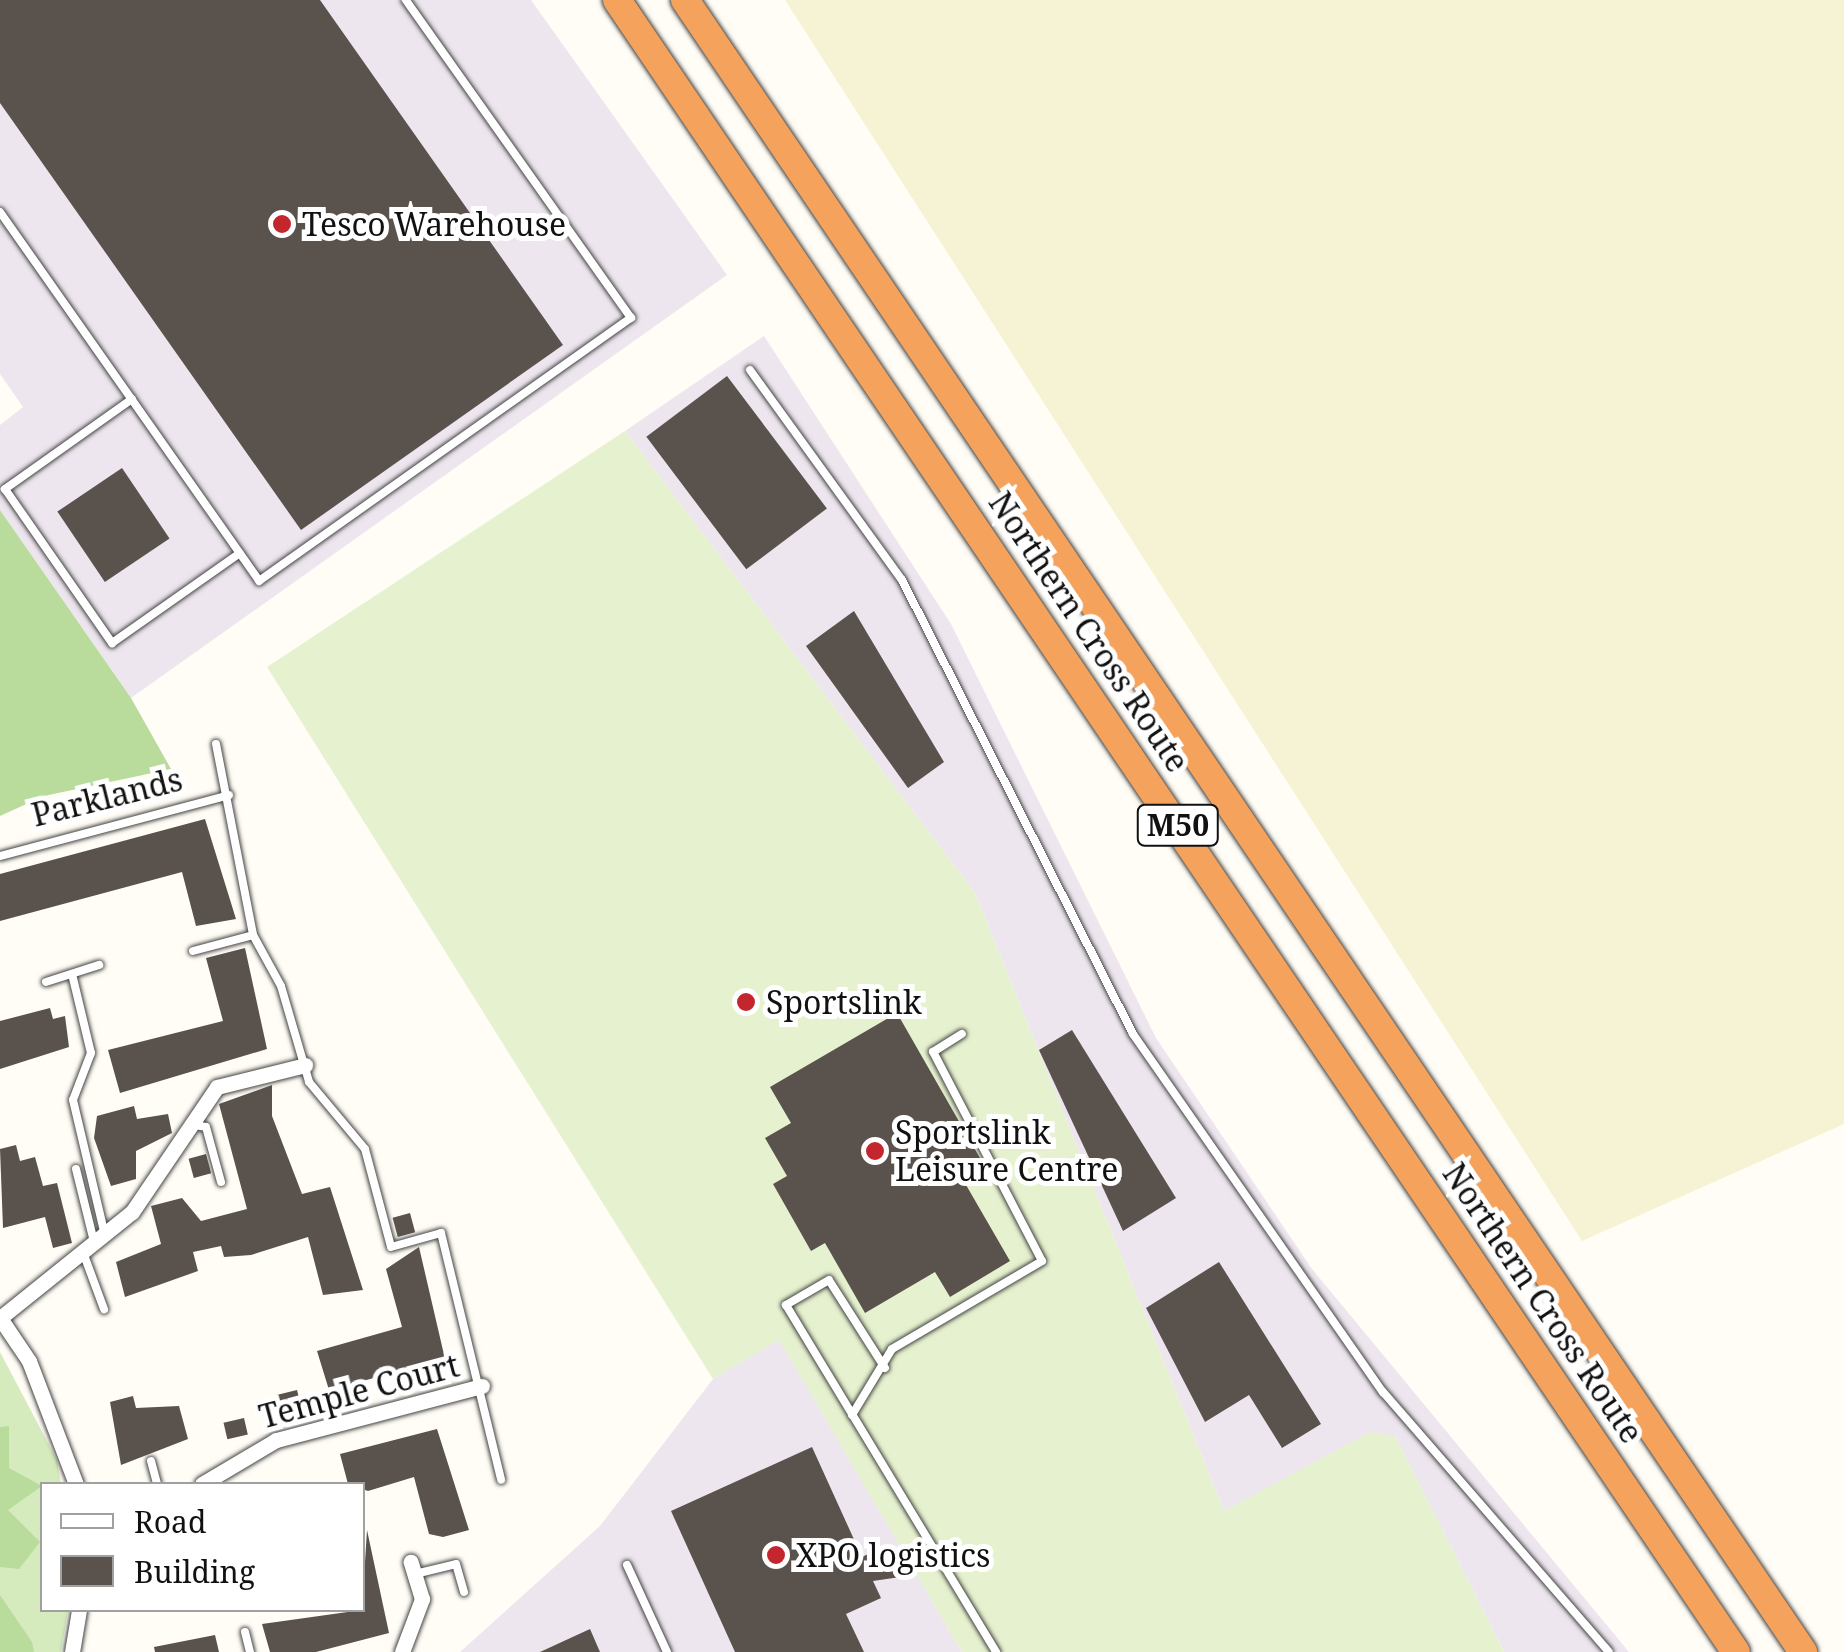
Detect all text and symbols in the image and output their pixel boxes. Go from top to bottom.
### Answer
place label: Tesco Warehouse [302,205,566,243]
marker: Tesco Warehouse [271,213,293,235]
street label: Northern Cross Route [981,485,1197,779]
street label: Parklands [28,760,186,834]
road number: M50 [1136,800,1220,850]
place label: Sportslink [766,983,922,1021]
marker: Sportslink [735,991,757,1013]
place label: Sportslink Leisure Centre [895,1114,1118,1189]
marker: Sportslink Leisure Centre [864,1140,886,1162]
street label: Northern Cross Route [1435,1156,1651,1450]
street label: Temple Court [255,1346,463,1436]
legend [40,1482,365,1612]
text: Road [134,1501,206,1542]
place label: XPO logistics [796,1536,990,1574]
marker: XPO logistics [765,1544,787,1566]
text: Building [134,1551,255,1592]

